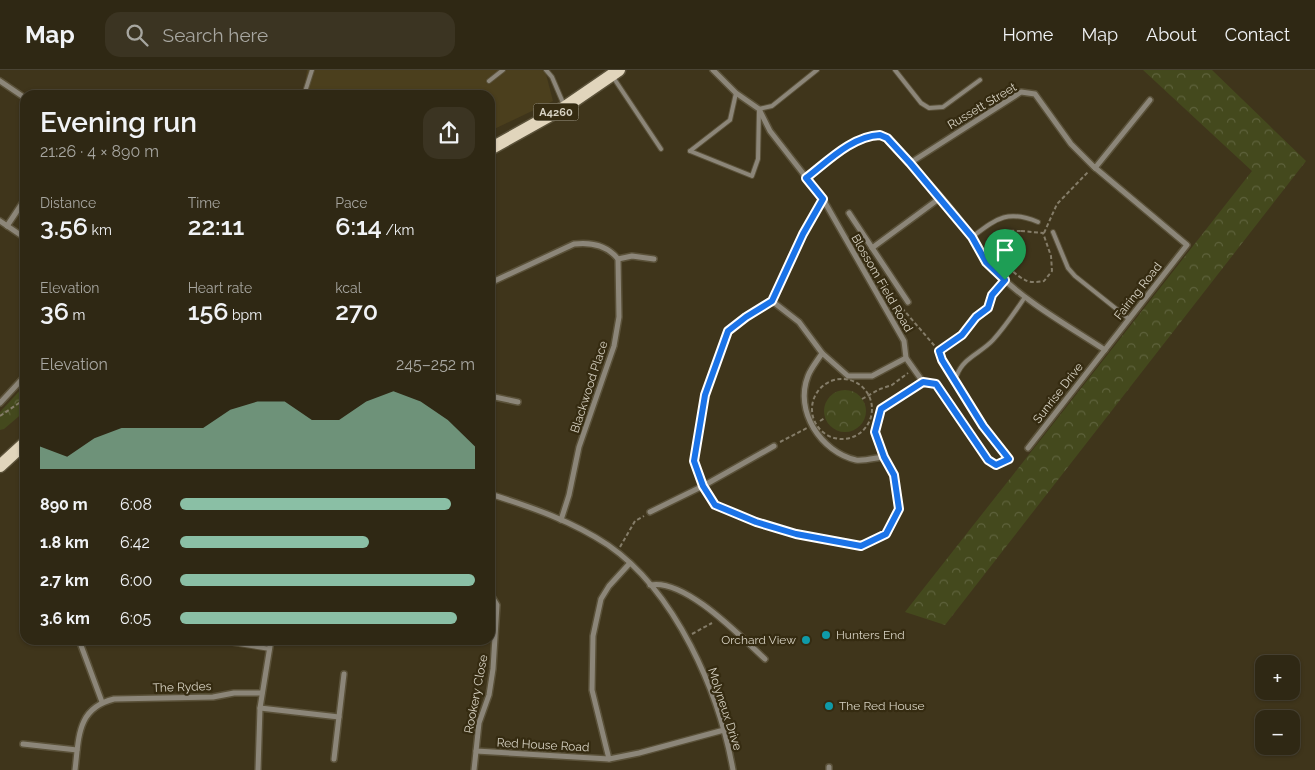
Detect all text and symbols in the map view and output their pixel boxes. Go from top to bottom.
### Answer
search box [105,12,455,57]
text: Map [25,20,75,49]
icon: search [123,21,151,49]
text: Search here [163,24,268,46]
text: Home [1002,24,1053,45]
text: Map [1081,24,1118,45]
text: About [1146,24,1197,45]
text: Contact [1225,24,1290,45]
street label: Russett Street [945,80,1019,132]
road number: A4260 [534,104,578,121]
text: Evening run [40,106,197,139]
button: share [423,107,475,159]
text: 21:26 · 4 × 890 m [40,142,159,161]
text: Distance [40,195,96,211]
text: Time [188,195,220,211]
text: Pace [335,195,367,211]
text: 3.56 [40,211,88,241]
text: 22:11 [188,211,244,241]
text: 6:14 [335,211,382,241]
text: km [88,222,112,238]
text: /km [382,222,414,238]
pin [984,229,1026,280]
street label: Blossom Field Road [848,232,916,334]
icon: arrive [991,236,1019,264]
street label: Fairing Road [1111,260,1165,322]
text: Elevation [40,280,99,296]
text: Heart rate [188,280,252,296]
text: kcal [335,280,362,296]
text: 36 [40,296,69,326]
text: 156 [188,296,228,326]
text: 270 [335,296,378,326]
text: m [69,307,85,323]
text: bpm [228,307,262,323]
street label: Blackwood Place [568,339,610,435]
text: Elevation [40,355,108,374]
text: 245–252 m [396,355,475,374]
street label: Sunrise Drive [1030,360,1086,426]
text: 890 m [40,495,88,514]
text: 6:08 [120,495,152,514]
text: 1.8 km [40,533,89,552]
text: 6:42 [120,533,150,552]
text: 2.7 km [40,571,89,590]
text: 6:00 [120,571,152,590]
text: 3.6 km [40,609,90,628]
text: 6:05 [120,609,151,628]
place label: Hunters End [836,628,905,642]
marker: Hunters End [820,629,832,641]
place label: Orchard View [721,633,796,647]
marker: Orchard View [800,634,812,646]
street label: Rookery Close [462,653,490,735]
map controls [1255,655,1300,755]
button: + [1255,655,1300,700]
street label: Molyneux Drive [705,666,745,752]
street label: The Rydes [152,679,212,695]
place label: The Red House [839,699,925,713]
marker: The Red House [823,700,835,712]
button: − [1255,710,1300,755]
street label: Red House Road [496,736,590,754]

